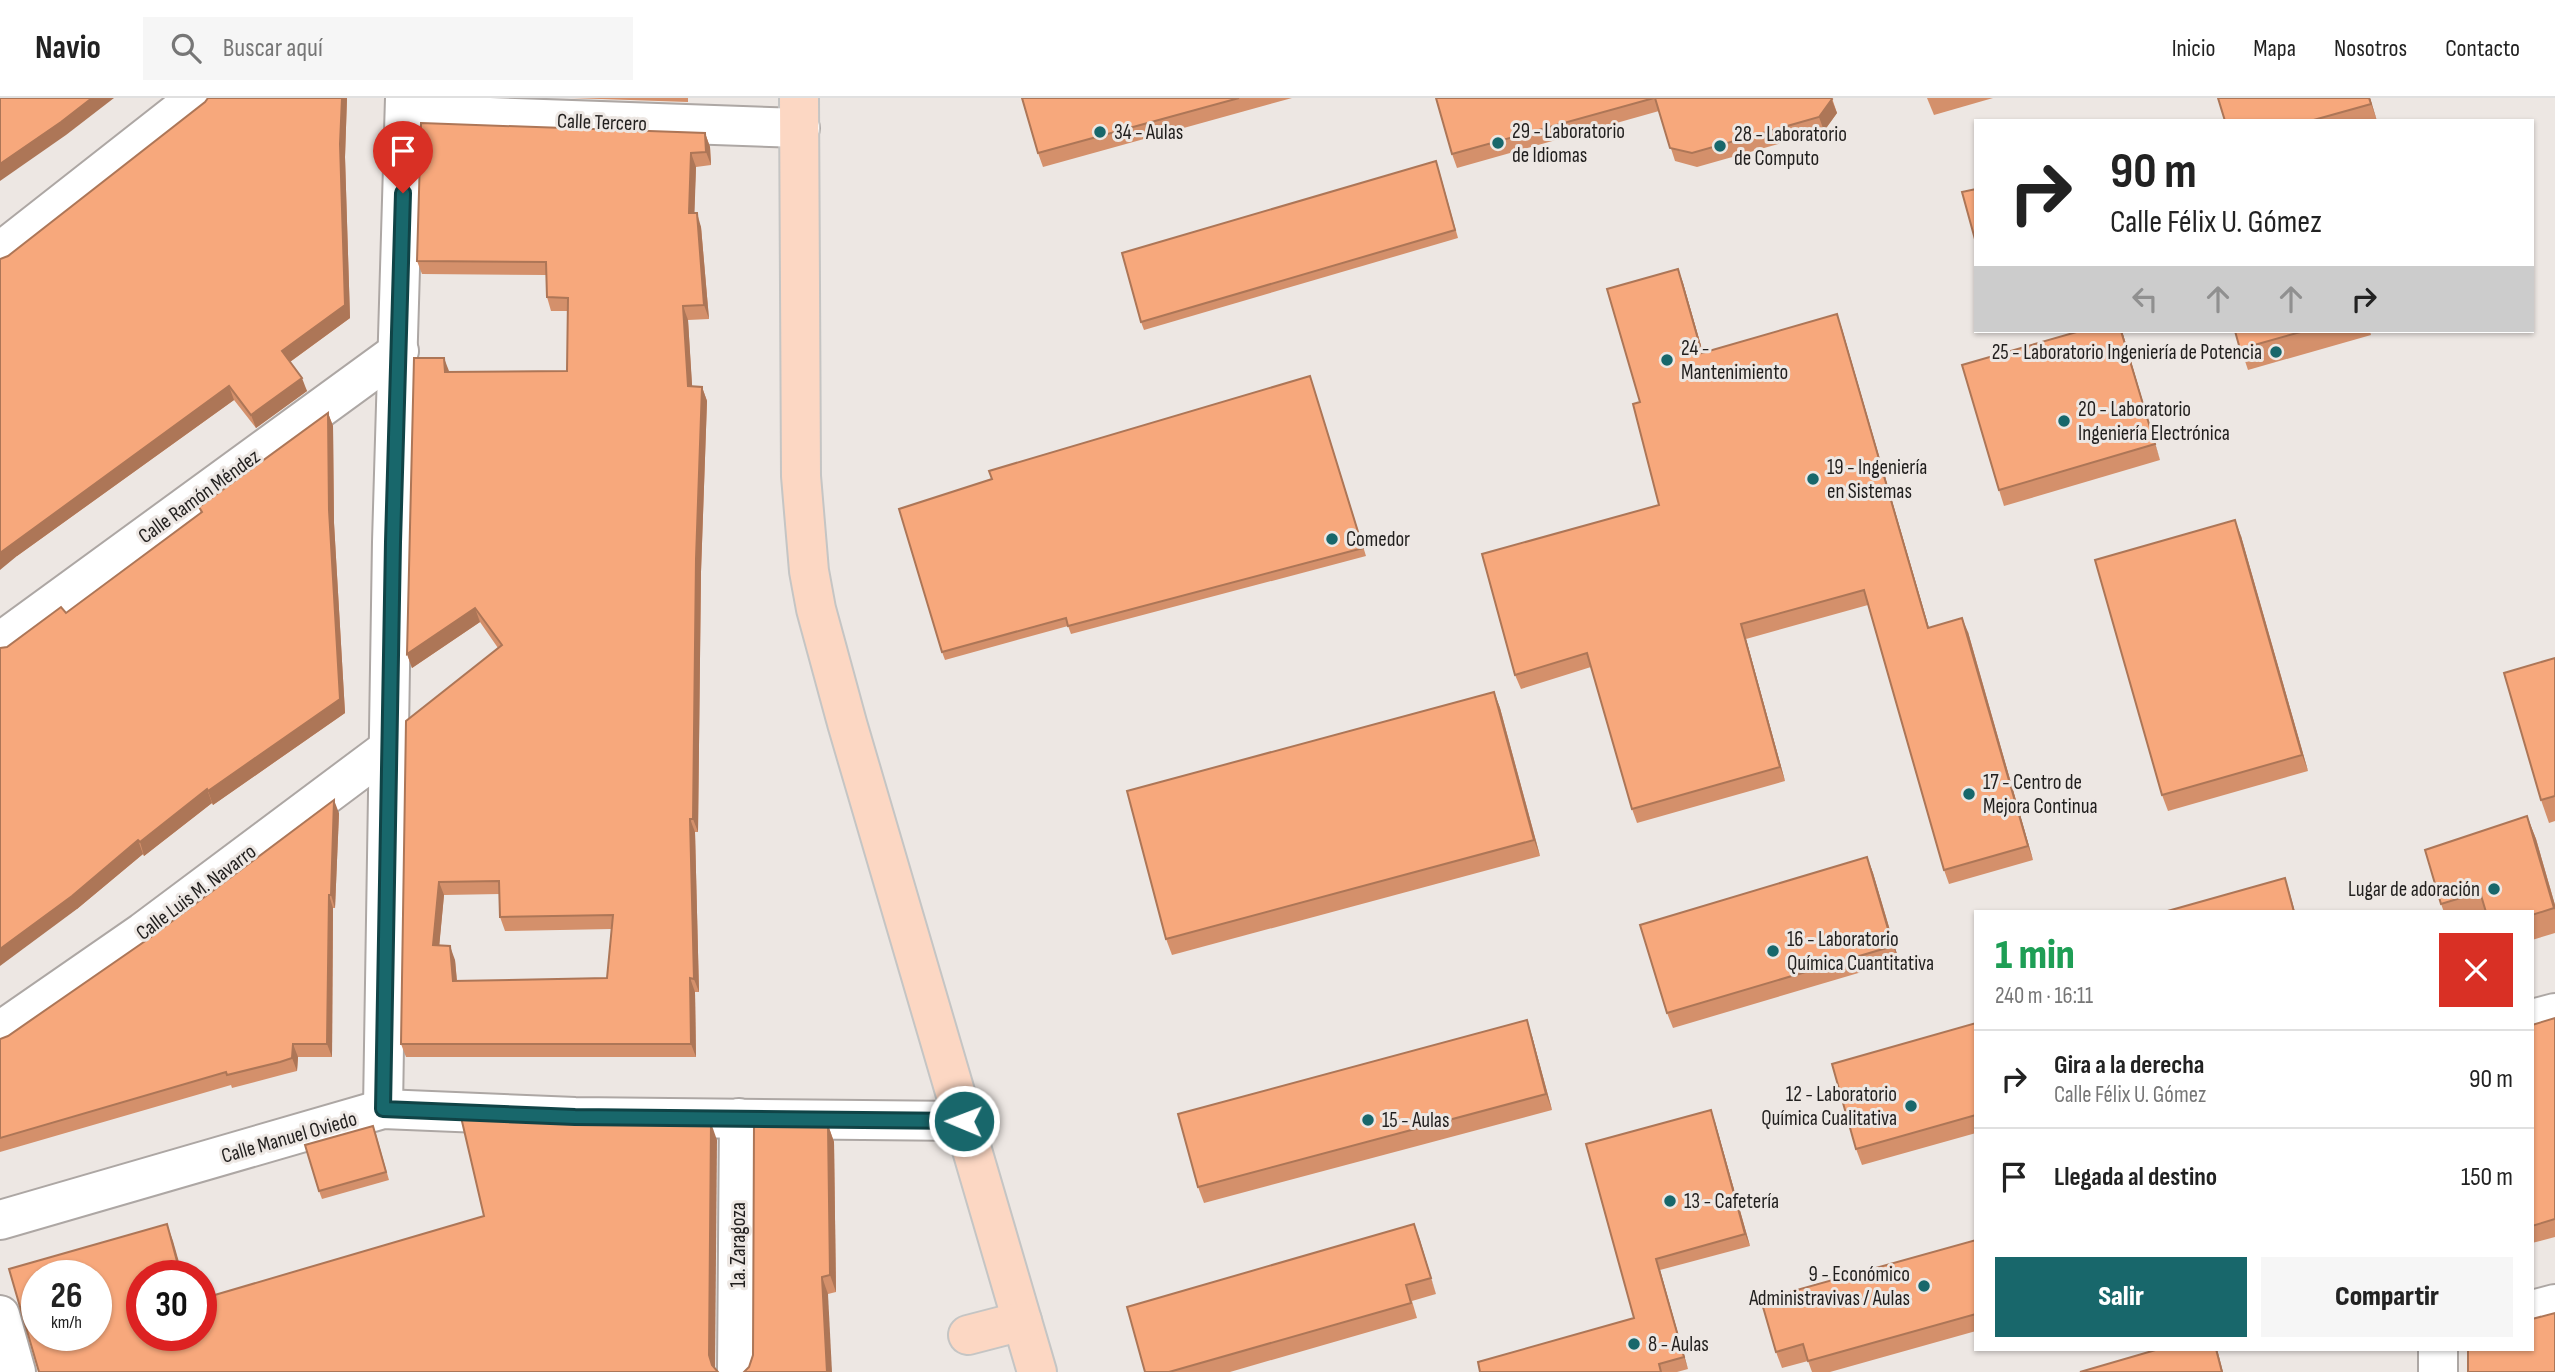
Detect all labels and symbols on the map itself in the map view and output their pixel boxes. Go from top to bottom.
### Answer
street label: Calle Tercero [557,108,647,137]
place label: 29 - Laboratorio de Idiomas [1512,119,1625,168]
place label: 34 - Aulas [1114,120,1183,145]
pin [373,121,433,193]
place label: 28 - Laboratorio de Computo [1734,122,1847,171]
marker: 34 - Aulas [1092,124,1108,140]
marker: 29 - Laboratorio de Idiomas [1490,135,1506,151]
marker: 28 - Laboratorio de Computo [1712,138,1728,154]
place label: 24 - Mantenimiento [1681,336,1788,385]
place label: 25 - Laboratorio Ingeniería de Potencia [1992,340,2262,365]
marker: 25 - Laboratorio Ingeniería de Potencia [2268,344,2284,360]
marker: 24 - Mantenimiento [1659,352,1675,368]
place label: 20 - Laboratorio Ingeniería Electrónica [2078,397,2230,446]
marker: 20 - Laboratorio Ingeniería Electrónica [2056,413,2072,429]
street label: Calle Ramón Méndez [134,444,265,549]
place label: 19 - Ingeniería en Sistemas [1827,455,1927,504]
marker: 19 - Ingeniería en Sistemas [1805,471,1821,487]
place label: Comedor [1346,527,1410,552]
marker: Comedor [1324,531,1340,547]
place label: 17 - Centro de Mejora Continua [1983,770,2098,819]
marker: 17 - Centro de Mejora Continua [1961,786,1977,802]
street label: Calle Luis M. Navarro [131,839,261,946]
place label: Lugar de adoración [2348,877,2480,902]
marker: Lugar de adoración [2486,881,2502,897]
place label: 16 - Laboratorio Química Cuantitativa [1787,927,1934,976]
marker: 16 - Laboratorio Química Cuantitativa [1765,943,1781,959]
place label: 12 - Laboratorio Química Cualitativa [1761,1082,1897,1131]
position arrow [927,1084,1001,1158]
marker: 12 - Laboratorio Química Cualitativa [1903,1098,1919,1114]
street label: Calle Manuel Oviedo [218,1106,360,1169]
place label: 15 - Aulas [1382,1108,1449,1133]
marker: 15 - Aulas [1360,1112,1376,1128]
place label: 13 - Cafetería [1684,1189,1779,1214]
marker: 13 - Cafetería [1662,1193,1678,1209]
street label: 1a. Zaragoza [726,1202,751,1288]
speed limit sign: 30 [126,1260,217,1351]
place label: 9 - Económico Administravivas / Aulas [1748,1262,1910,1311]
marker: 9 - Económico Administravivas / Aulas [1916,1278,1932,1294]
place label: 8 - Aulas [1648,1332,1709,1357]
marker: 8 - Aulas [1626,1336,1642,1352]

